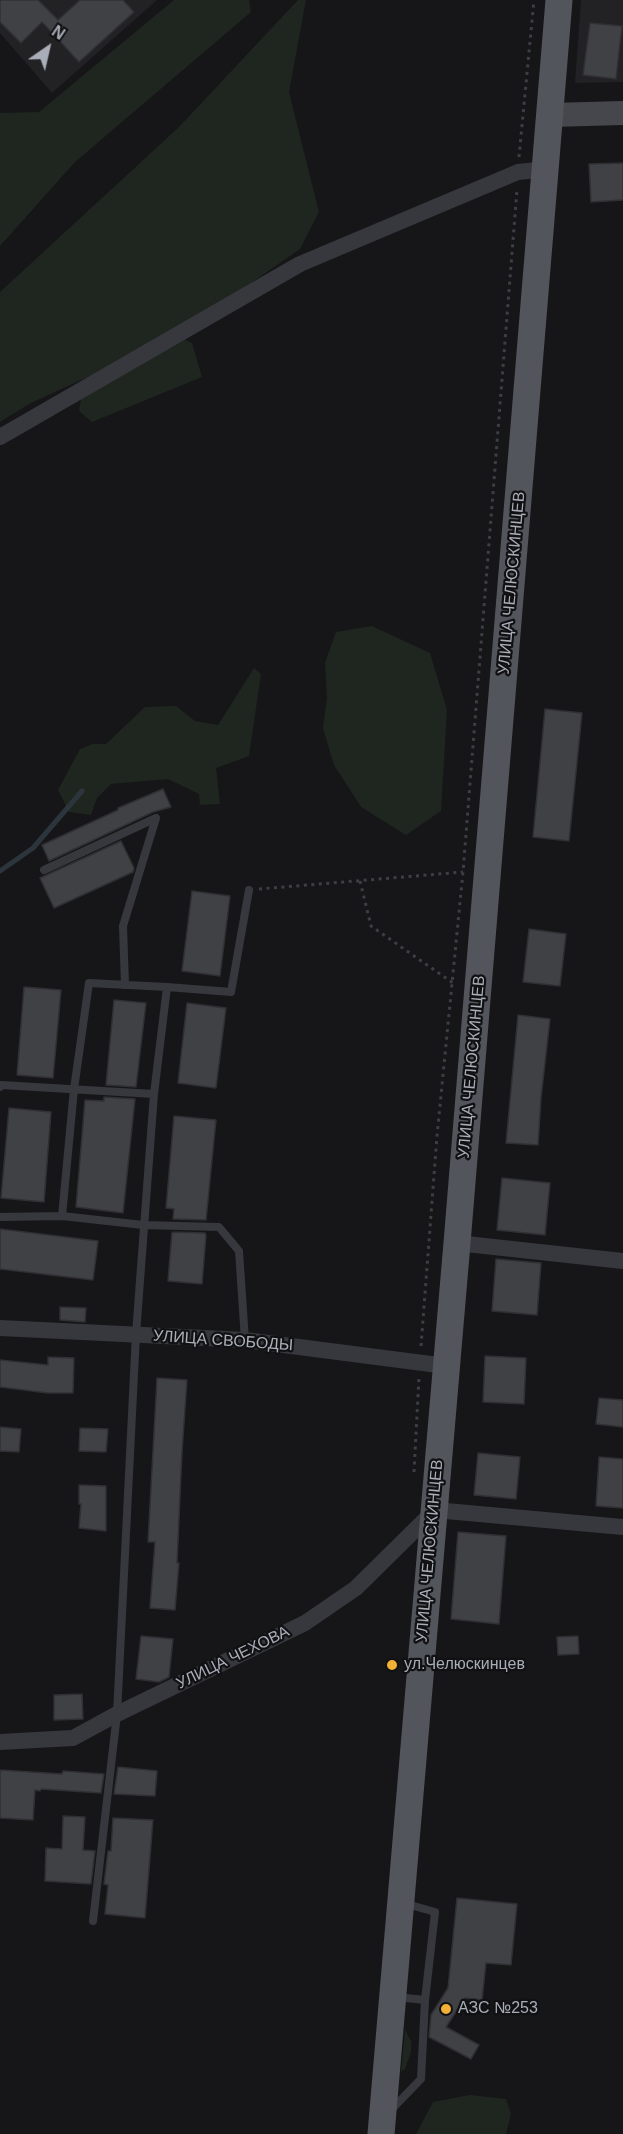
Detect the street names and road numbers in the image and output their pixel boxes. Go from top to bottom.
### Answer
street label: УЛИЦА ЧЕЛЮСКИНЦЕВ [494,491,530,675]
street label: УЛИЦА ЧЕЛЮСКИНЦЕВ [454,975,490,1159]
street label: УЛИЦА СВОБОДЫ [152,1327,294,1355]
street label: УЛИЦА ЧЕЛЮСКИНЦЕВ [412,1459,448,1643]
street label: УЛИЦА ЧЕХОВА [173,1622,293,1694]

